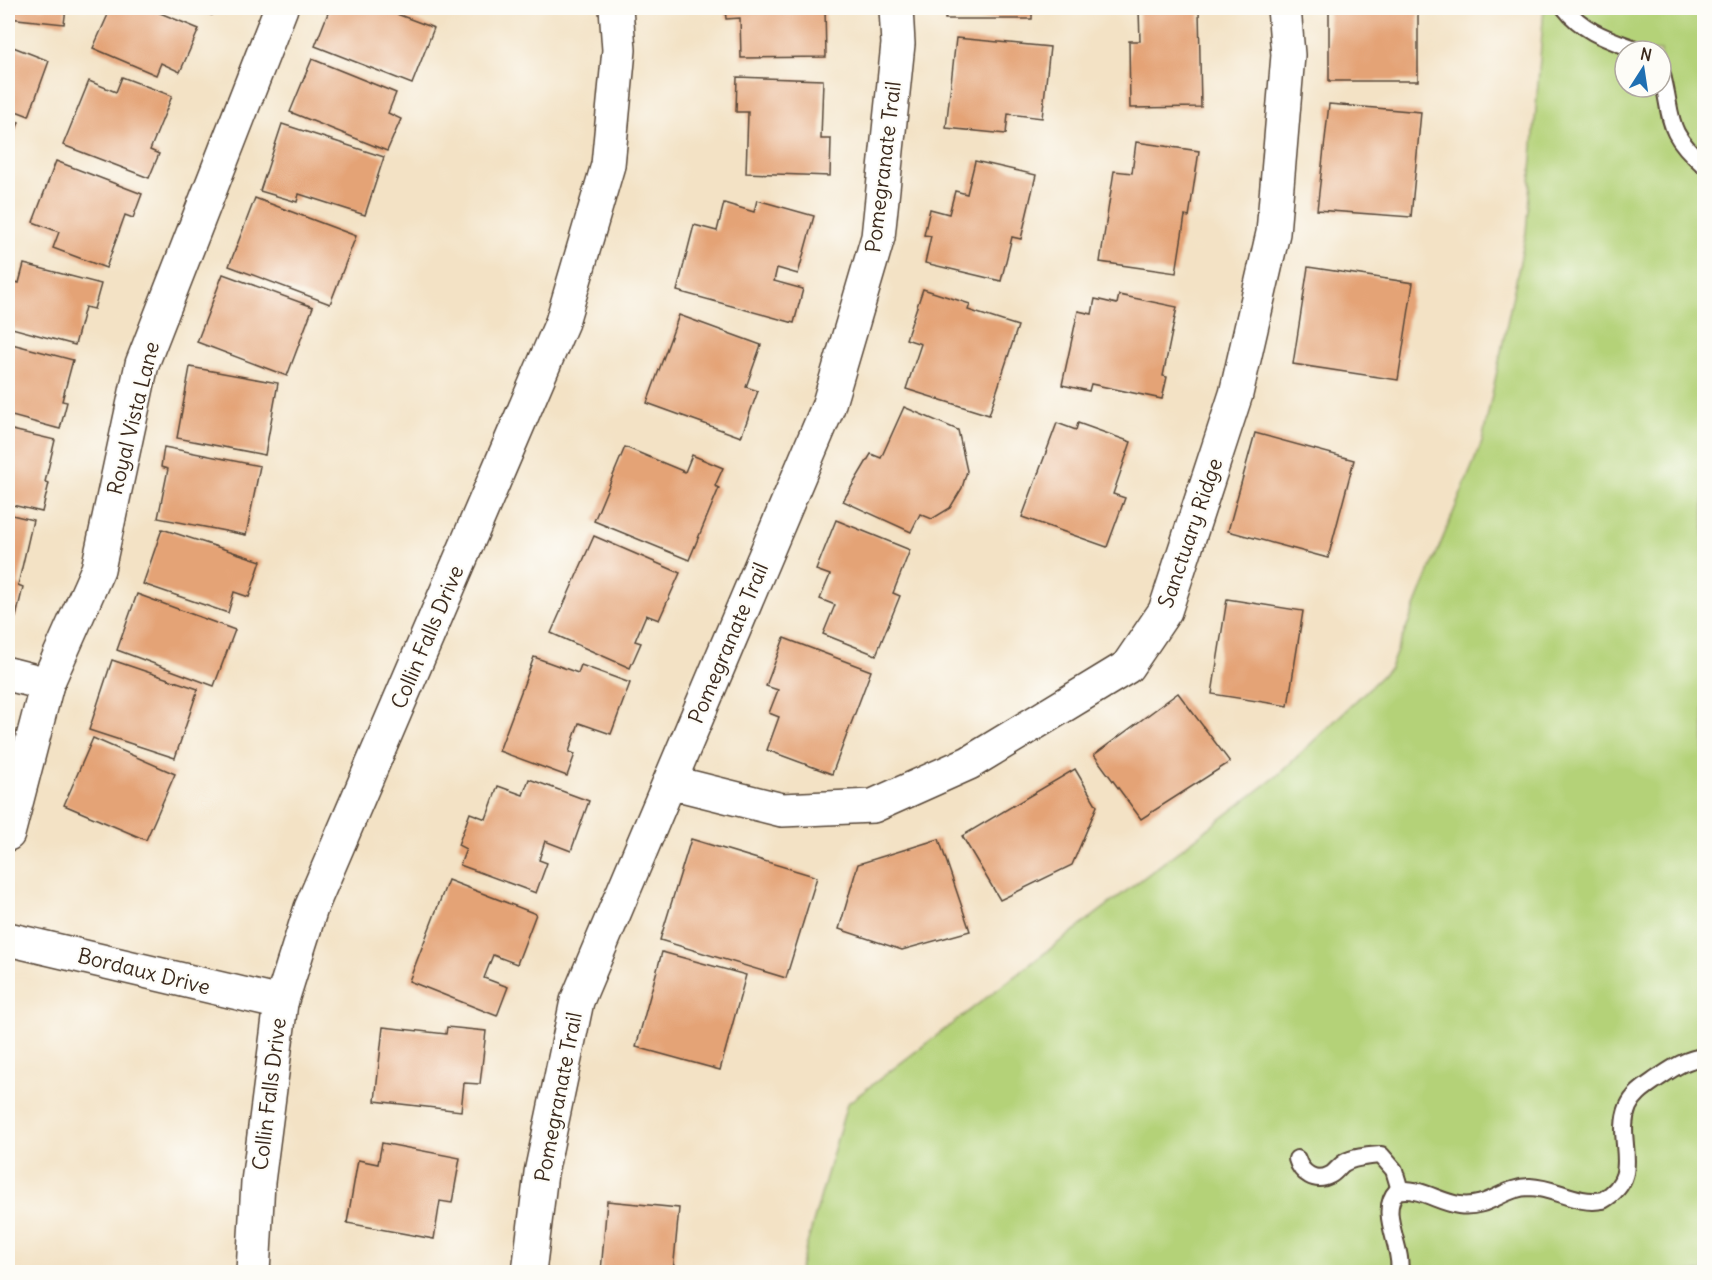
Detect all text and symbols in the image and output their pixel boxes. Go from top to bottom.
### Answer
north arrow [1613,39,1673,99]
text: N [1639,43,1654,65]
street label: Pomegranate Trail [859,80,907,254]
street label: Royal Vista Lane [101,339,165,497]
street label: Sanctuary Ridge [1152,455,1228,611]
street label: Pomegranate Trail [682,558,774,728]
street label: Collin Falls Drive [385,561,469,713]
street label: Bordaux Drive [75,942,213,1000]
street label: Pomegranate Trail [528,1010,588,1184]
street label: Collin Falls Drive [246,1016,292,1172]

